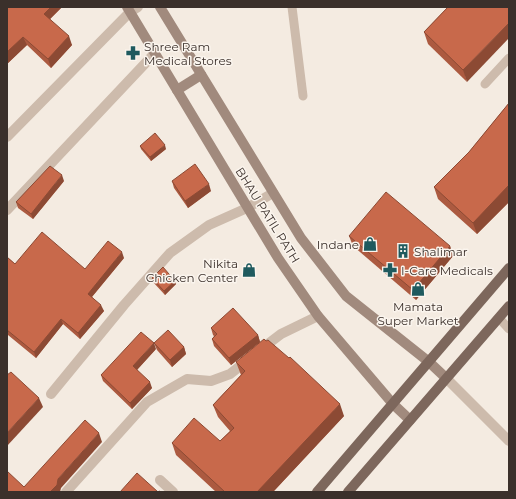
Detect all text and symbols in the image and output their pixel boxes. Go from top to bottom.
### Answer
place label: Shree Ram Medical Stores [144,39,232,68]
pharmacy icon: Shree Ram Medical Stores [125,45,141,61]
street label: BHAU PATIL PATH [233,164,303,266]
shop icon: Indane [362,236,378,252]
place label: Indane [317,237,359,252]
building icon: Shalimar [395,243,411,259]
place label: Shalimar [414,244,468,259]
place label: Nikita Chicken Center [146,256,238,285]
shop icon: Nikita Chicken Center [241,262,257,278]
pharmacy icon: I-Care Medicals [382,262,398,278]
place label: I-Care Medicals [401,263,493,278]
shop icon: Mamata Super Market [410,281,426,297]
place label: Mamata Super Market [377,299,459,328]

